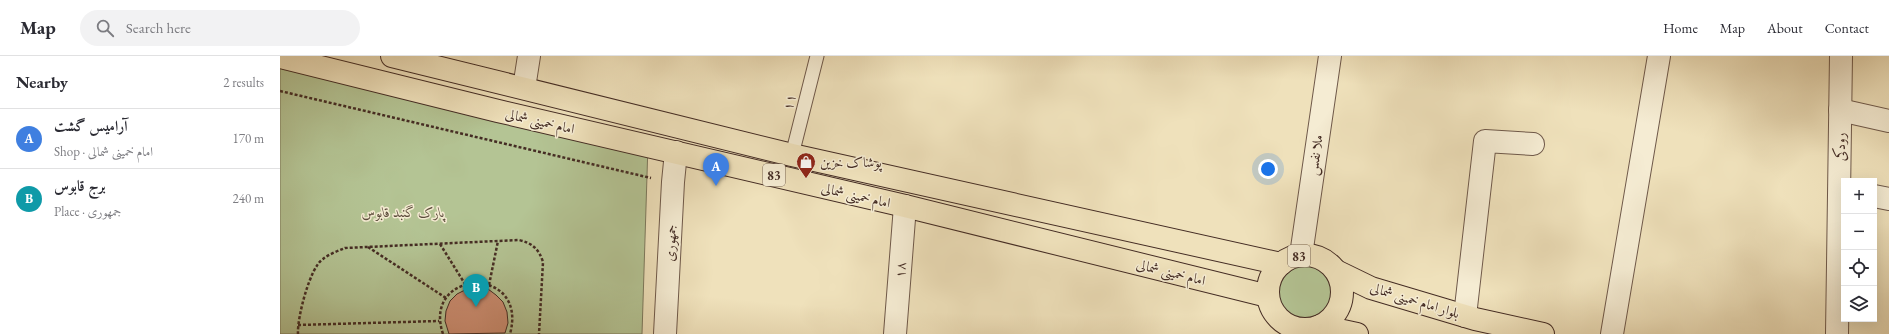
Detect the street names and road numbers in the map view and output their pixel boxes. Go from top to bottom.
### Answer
street label: ۱۱ [778,92,800,112]
street label: امام خمینی شمالی [503,104,576,142]
street label: ملا نفس [1303,133,1328,177]
street label: رودکی [1831,133,1849,161]
road number: 83 [763,164,785,186]
street label: امام خمینی شمالی [819,178,892,216]
street label: جمهوری [660,224,680,262]
road number: 83 [1288,245,1310,267]
street label: امام خمینی شمالی [1134,255,1207,293]
street label: ۱۸ [890,261,910,279]
street label: بلوار امام خمینی شمالی [1367,278,1462,326]

